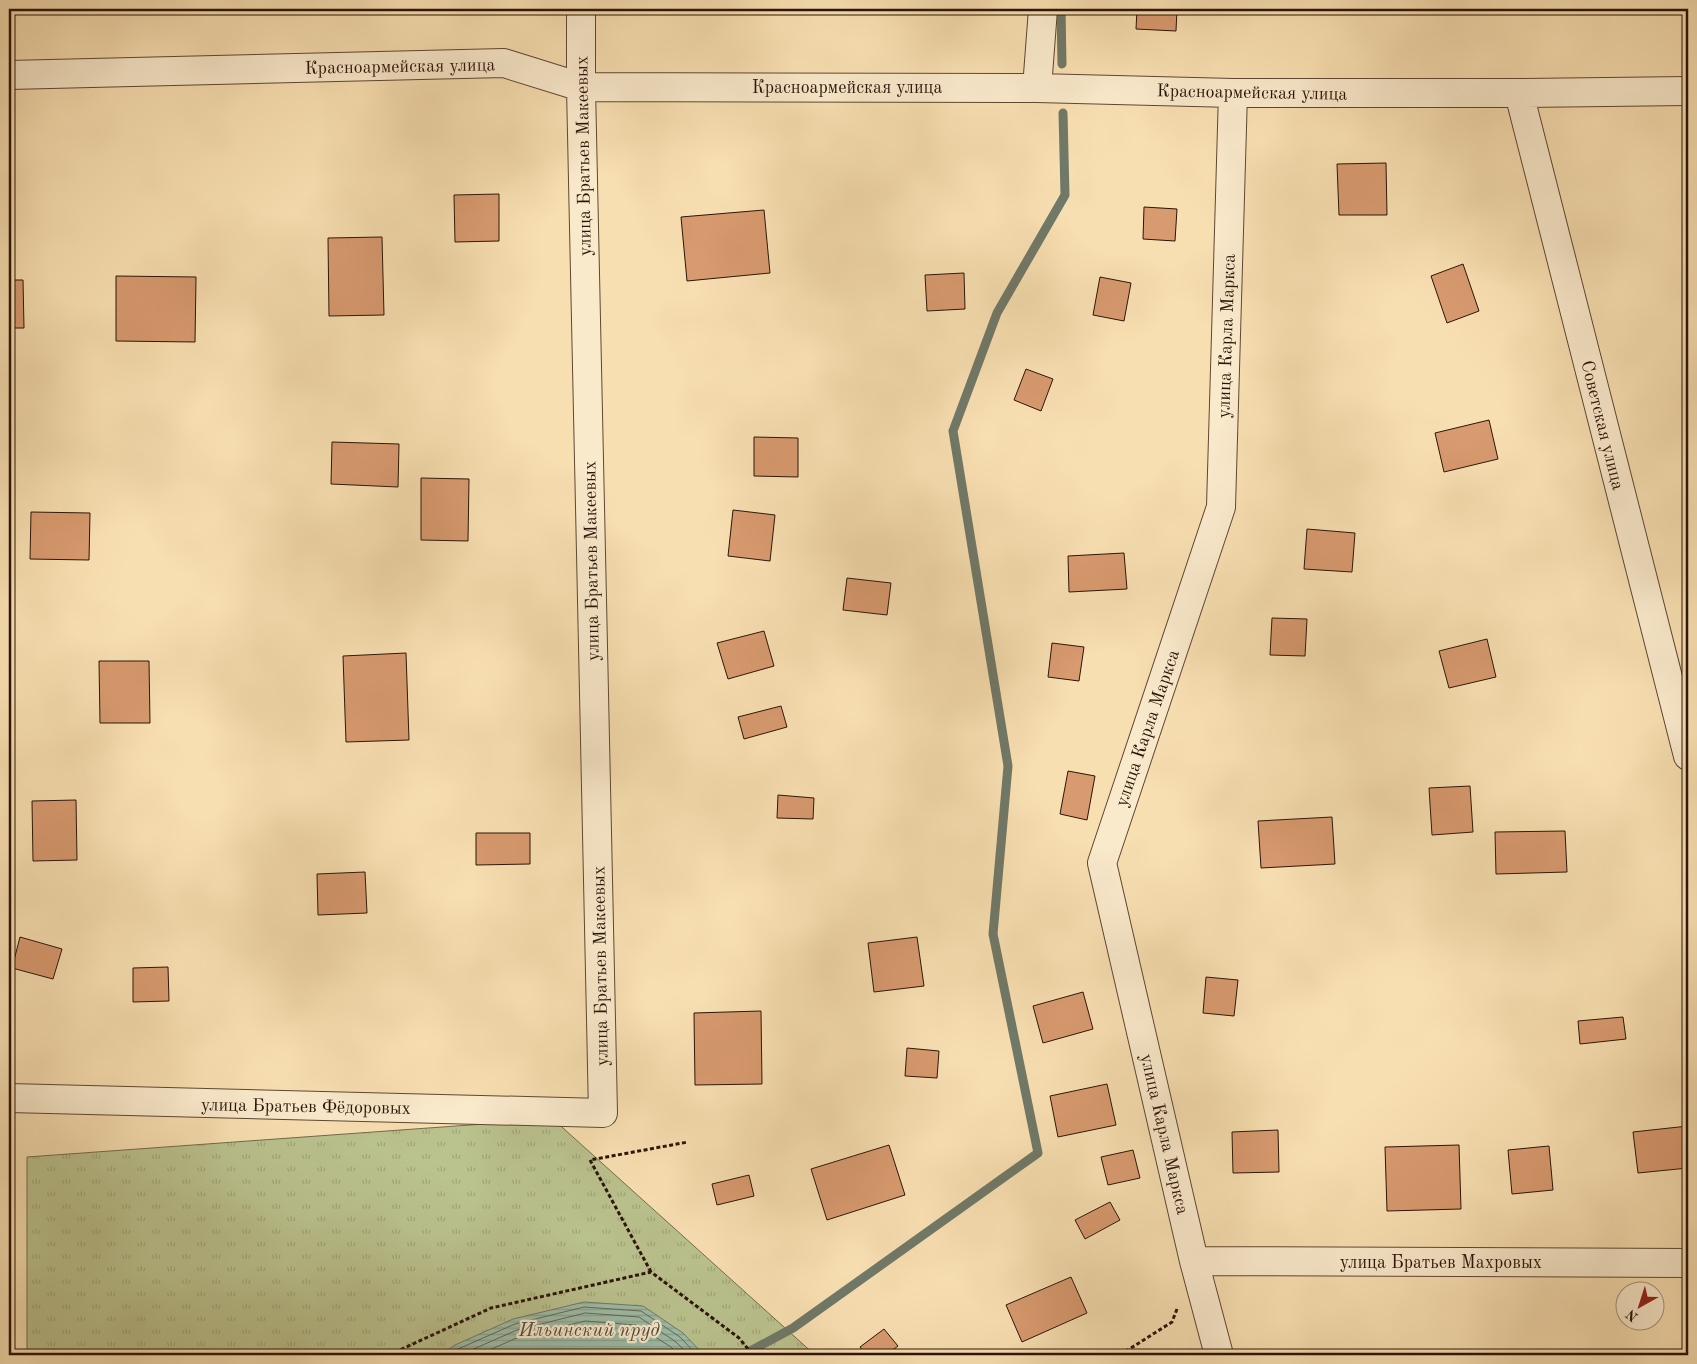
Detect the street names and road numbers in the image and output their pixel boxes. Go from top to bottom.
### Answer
street label: Красноармейская улица [305,56,496,78]
street label: улица Братьев Макеевых [573,56,595,256]
street label: Красноармейская улица [752,79,942,97]
street label: Красноармейская улица [1156,82,1348,104]
street label: улица Карла Маркса [1215,253,1239,419]
street label: Советская улица [1577,359,1627,492]
street label: улица Братьев Макеевых [581,461,603,661]
street label: улица Карла Маркса [1113,648,1183,809]
street label: улица Братьев Макеевых [590,866,612,1066]
street label: улица Карла Маркса [1137,1052,1191,1216]
street label: улица Братьев Фёдоровых [201,1096,411,1118]
street label: улица Братьев Махровых [1340,1254,1542,1272]

